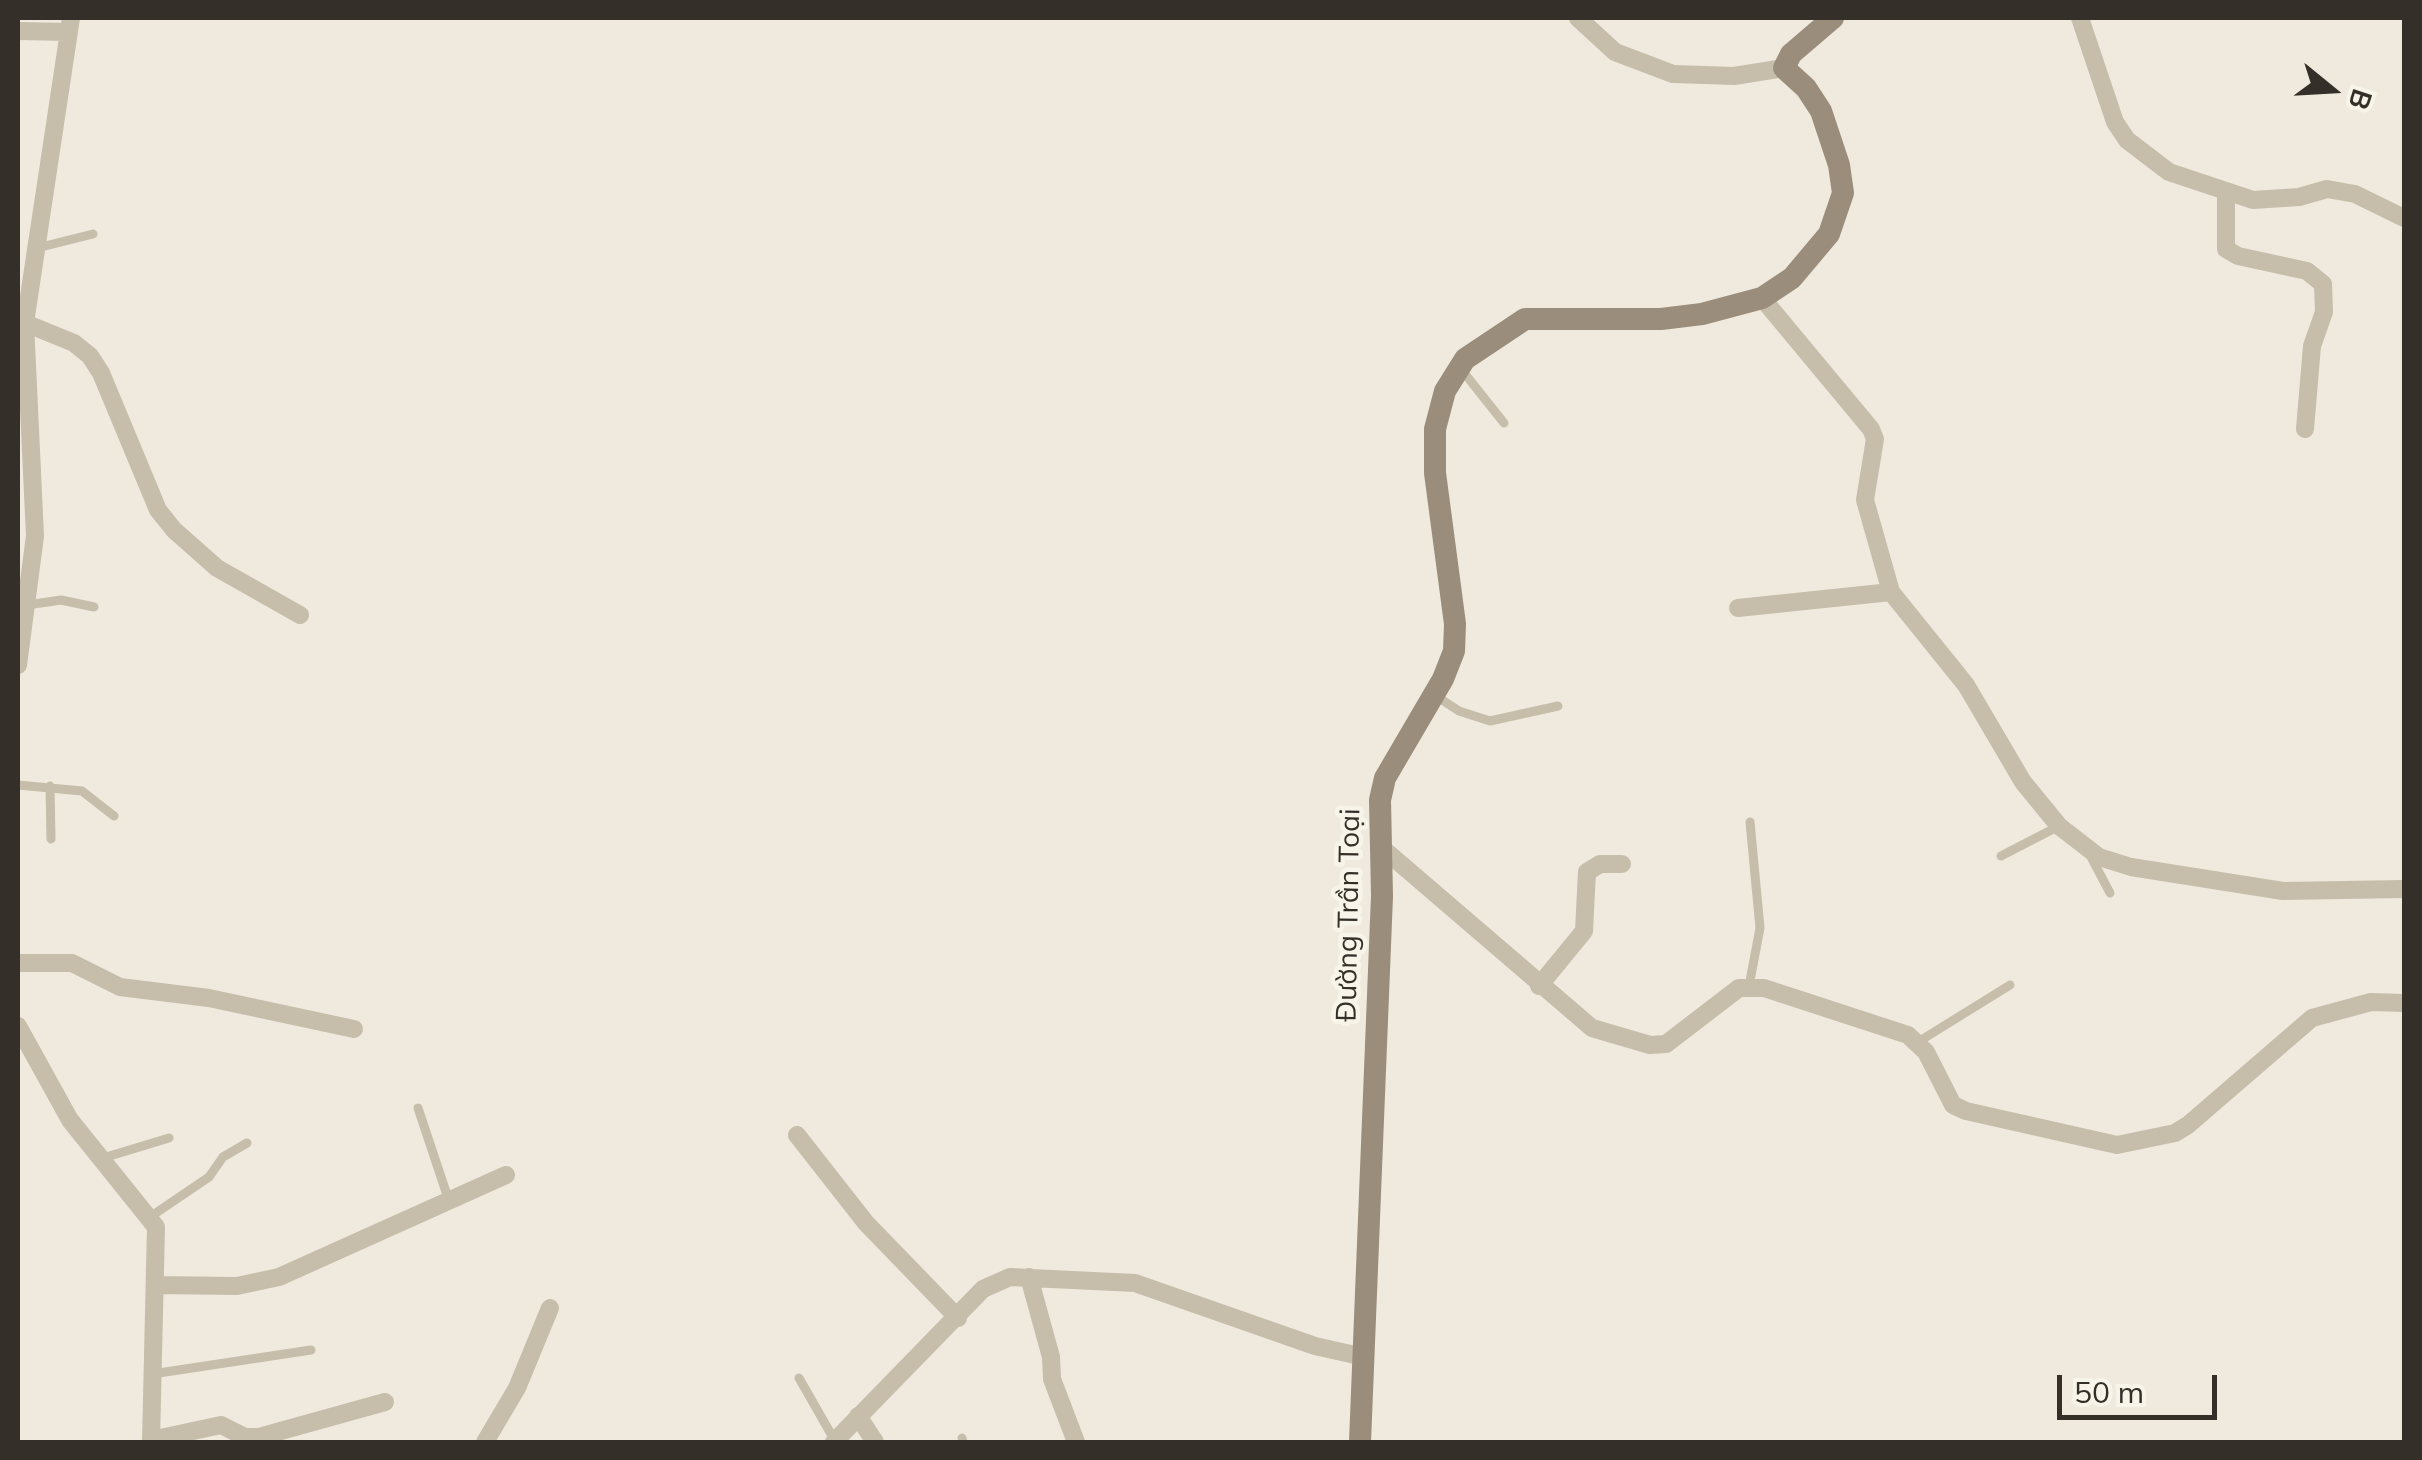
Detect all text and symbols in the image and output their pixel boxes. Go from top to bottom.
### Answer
north arrow [2282,40,2382,140]
text: B [2341,85,2381,114]
street label: Đường Trần Toại [1330,808,1368,1022]
scale bar [2062,1355,2222,1417]
text: 50 m [2074,1373,2144,1411]

